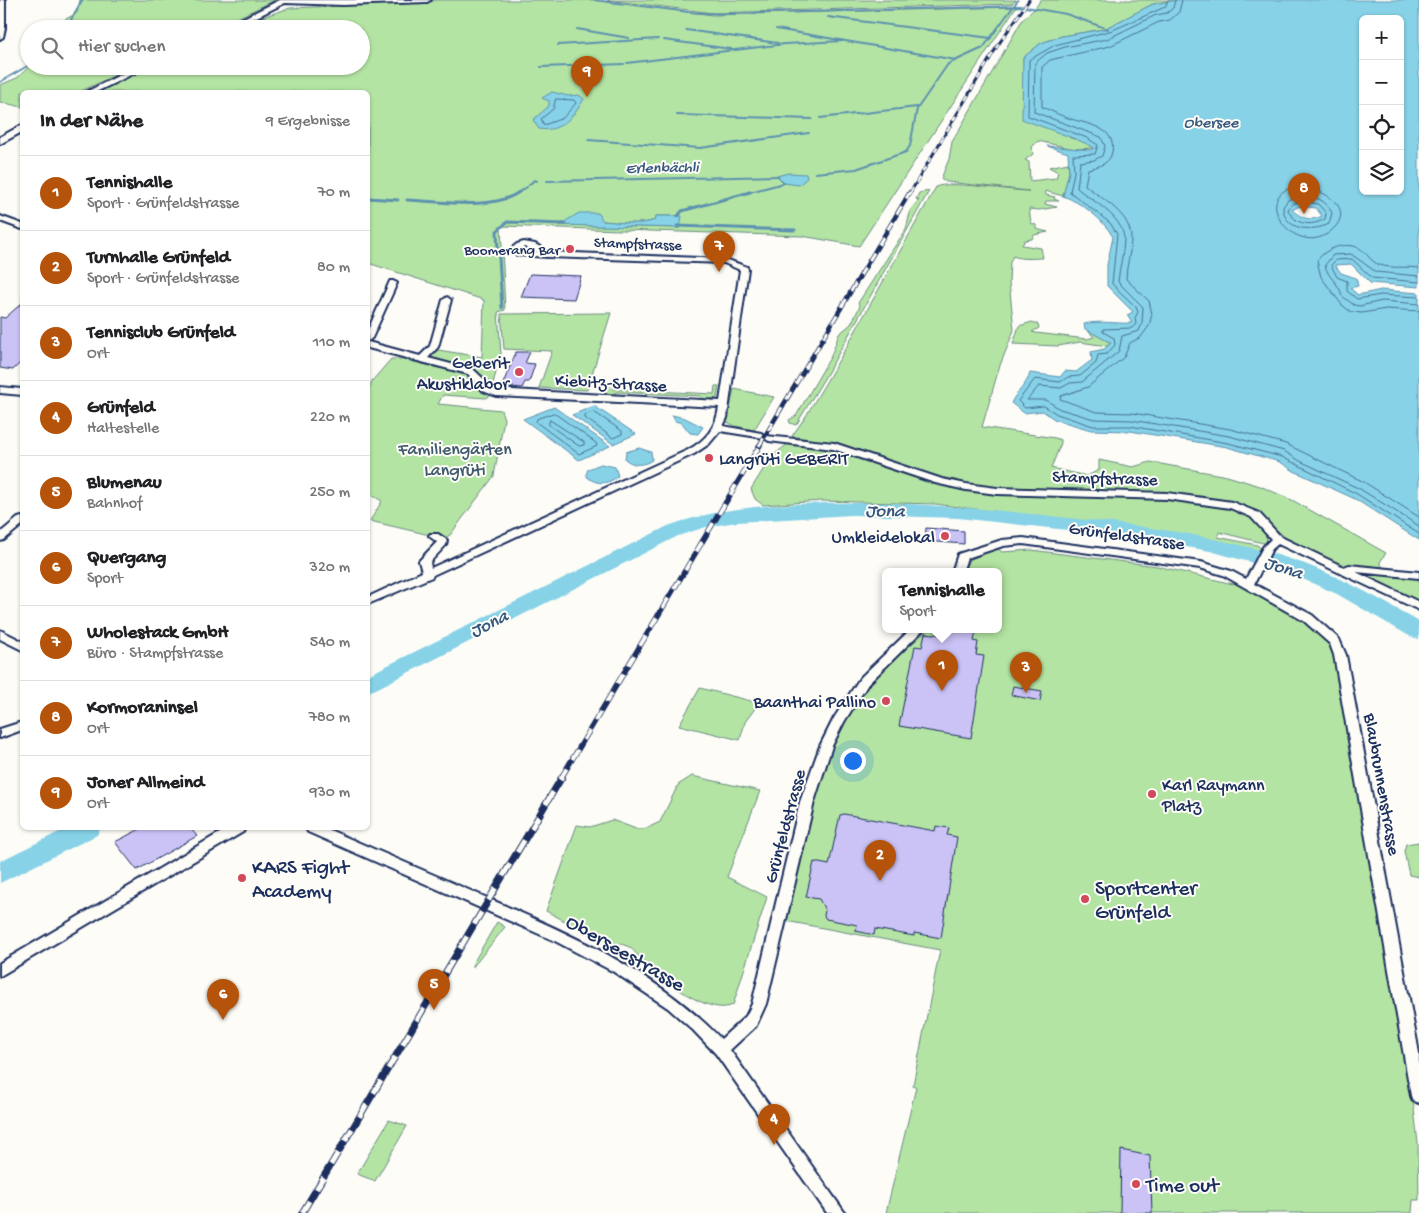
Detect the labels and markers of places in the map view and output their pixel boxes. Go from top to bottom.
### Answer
pin: 9 [571,56,603,97]
pin: 8 [1288,173,1320,214]
pin: 7 [703,231,735,272]
place label: Boomerang Bar [463,242,562,260]
marker: Boomerang Bar [564,243,576,255]
place label: Geberit Akustiklabor [417,354,511,396]
marker: Geberit Akustiklabor [513,366,525,378]
place label: Langrüti GEBERIT [719,450,849,471]
marker: Langrüti GEBERIT [703,452,715,464]
place label: Umkleidelokal [832,528,935,549]
marker: Umkleidelokal [939,530,951,542]
pin: 1 [926,650,958,691]
pin: 3 [1010,652,1042,693]
place label: Baanthai Pallino [752,693,876,714]
marker: Baanthai Pallino [880,695,892,707]
place label: Karl Raymann Platz [1161,776,1265,818]
marker: Karl Raymann Platz [1146,788,1158,800]
pin: 2 [864,840,896,881]
place label: KARS Fight Academy [252,857,351,906]
marker: KARS Fight Academy [236,872,248,884]
place label: Sportcenter Grünfeld [1095,878,1198,927]
marker: Sportcenter Grünfeld [1079,893,1091,905]
pin: 5 [418,969,450,1010]
pin: 6 [207,979,239,1020]
pin: 4 [758,1104,790,1145]
place label: Time out [1145,1175,1221,1200]
marker: Time out [1130,1178,1142,1190]

